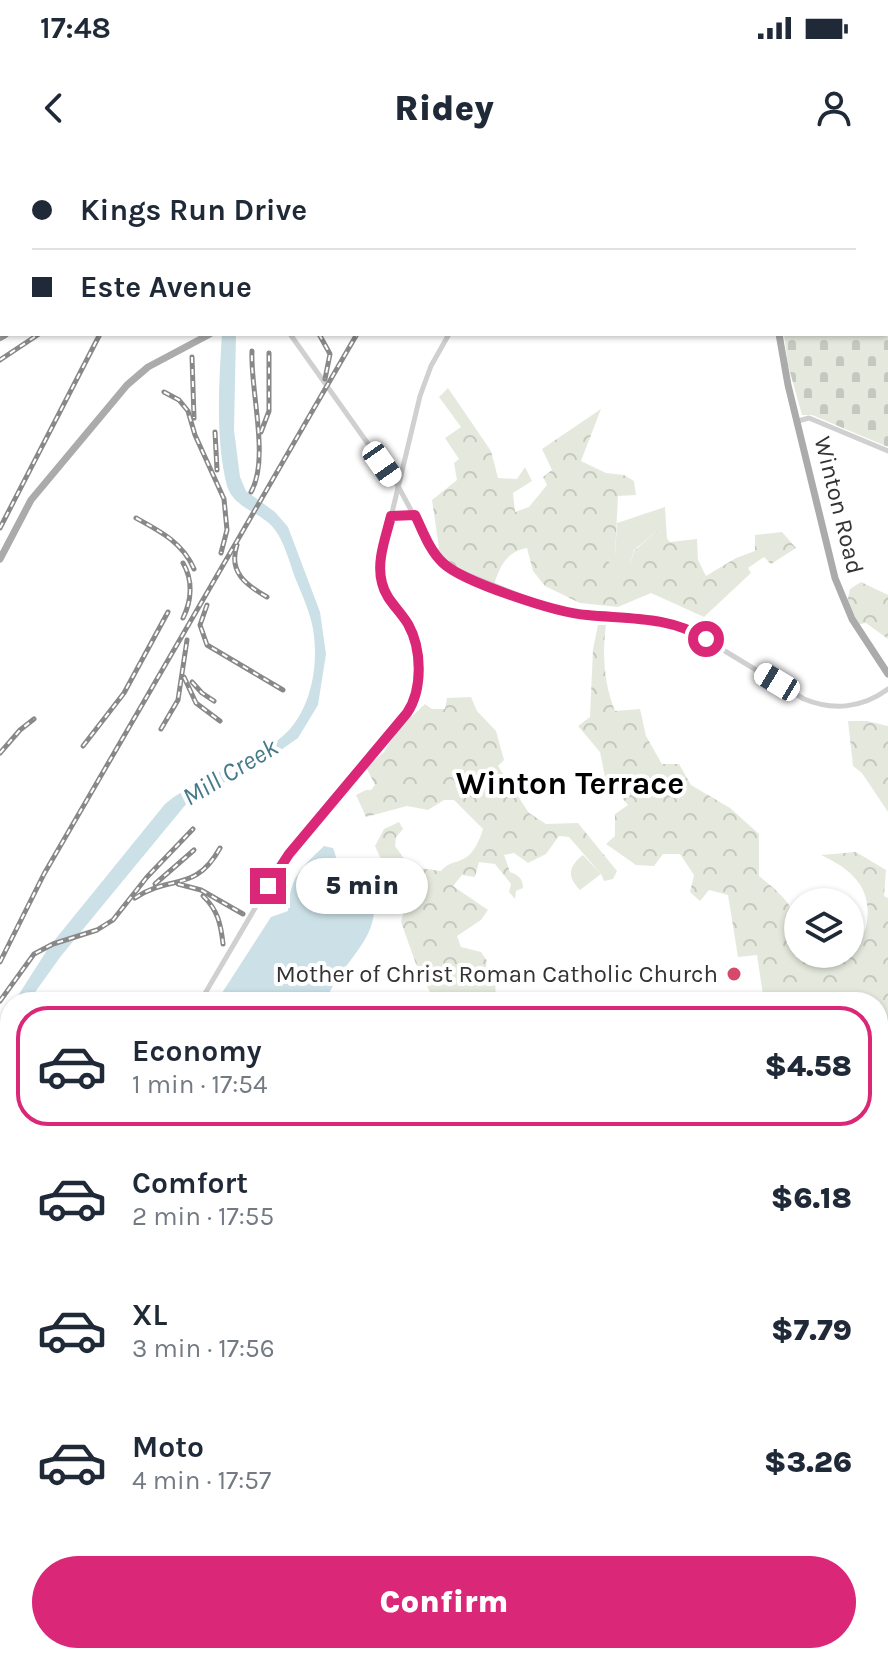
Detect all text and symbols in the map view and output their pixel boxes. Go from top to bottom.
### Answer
text: 17:48 [40,10,111,46]
icon: back [32,86,76,130]
icon: person [812,86,856,130]
text: Ridey [394,87,494,129]
text: Kings Run Drive [80,192,307,228]
text: Este Avenue [80,269,252,305]
street label: Winton Road [808,433,870,577]
car [358,437,406,491]
route start [688,621,724,657]
car [750,659,804,705]
water label: Mill Creek [177,731,284,813]
district label: Winton Terrace [456,765,684,802]
callout: 5 min [296,858,428,914]
route end [250,868,286,904]
text: 5 min [325,870,399,901]
map controls [784,888,864,968]
button: layers [784,888,864,968]
place label: Mother of Christ Roman Catholic Church [276,960,718,988]
marker: Mother of Christ Roman Catholic Church [725,965,743,983]
icon: car [36,1030,108,1102]
text: Economy [132,1033,262,1069]
text: $4.58 [764,1048,852,1084]
text: 1 min · 17:54 [132,1069,268,1100]
icon: car [36,1162,108,1234]
text: Comfort [132,1165,248,1201]
text: $6.18 [771,1180,852,1216]
text: 2 min · 17:55 [132,1201,274,1232]
icon: car [36,1294,108,1366]
text: XL [132,1297,167,1333]
text: $7.79 [771,1312,852,1348]
text: 3 min · 17:56 [132,1333,275,1364]
icon: car [36,1426,108,1498]
text: Moto [132,1429,204,1465]
text: $3.26 [764,1444,852,1480]
text: 4 min · 17:57 [132,1465,271,1496]
button: Confirm [32,1556,856,1648]

